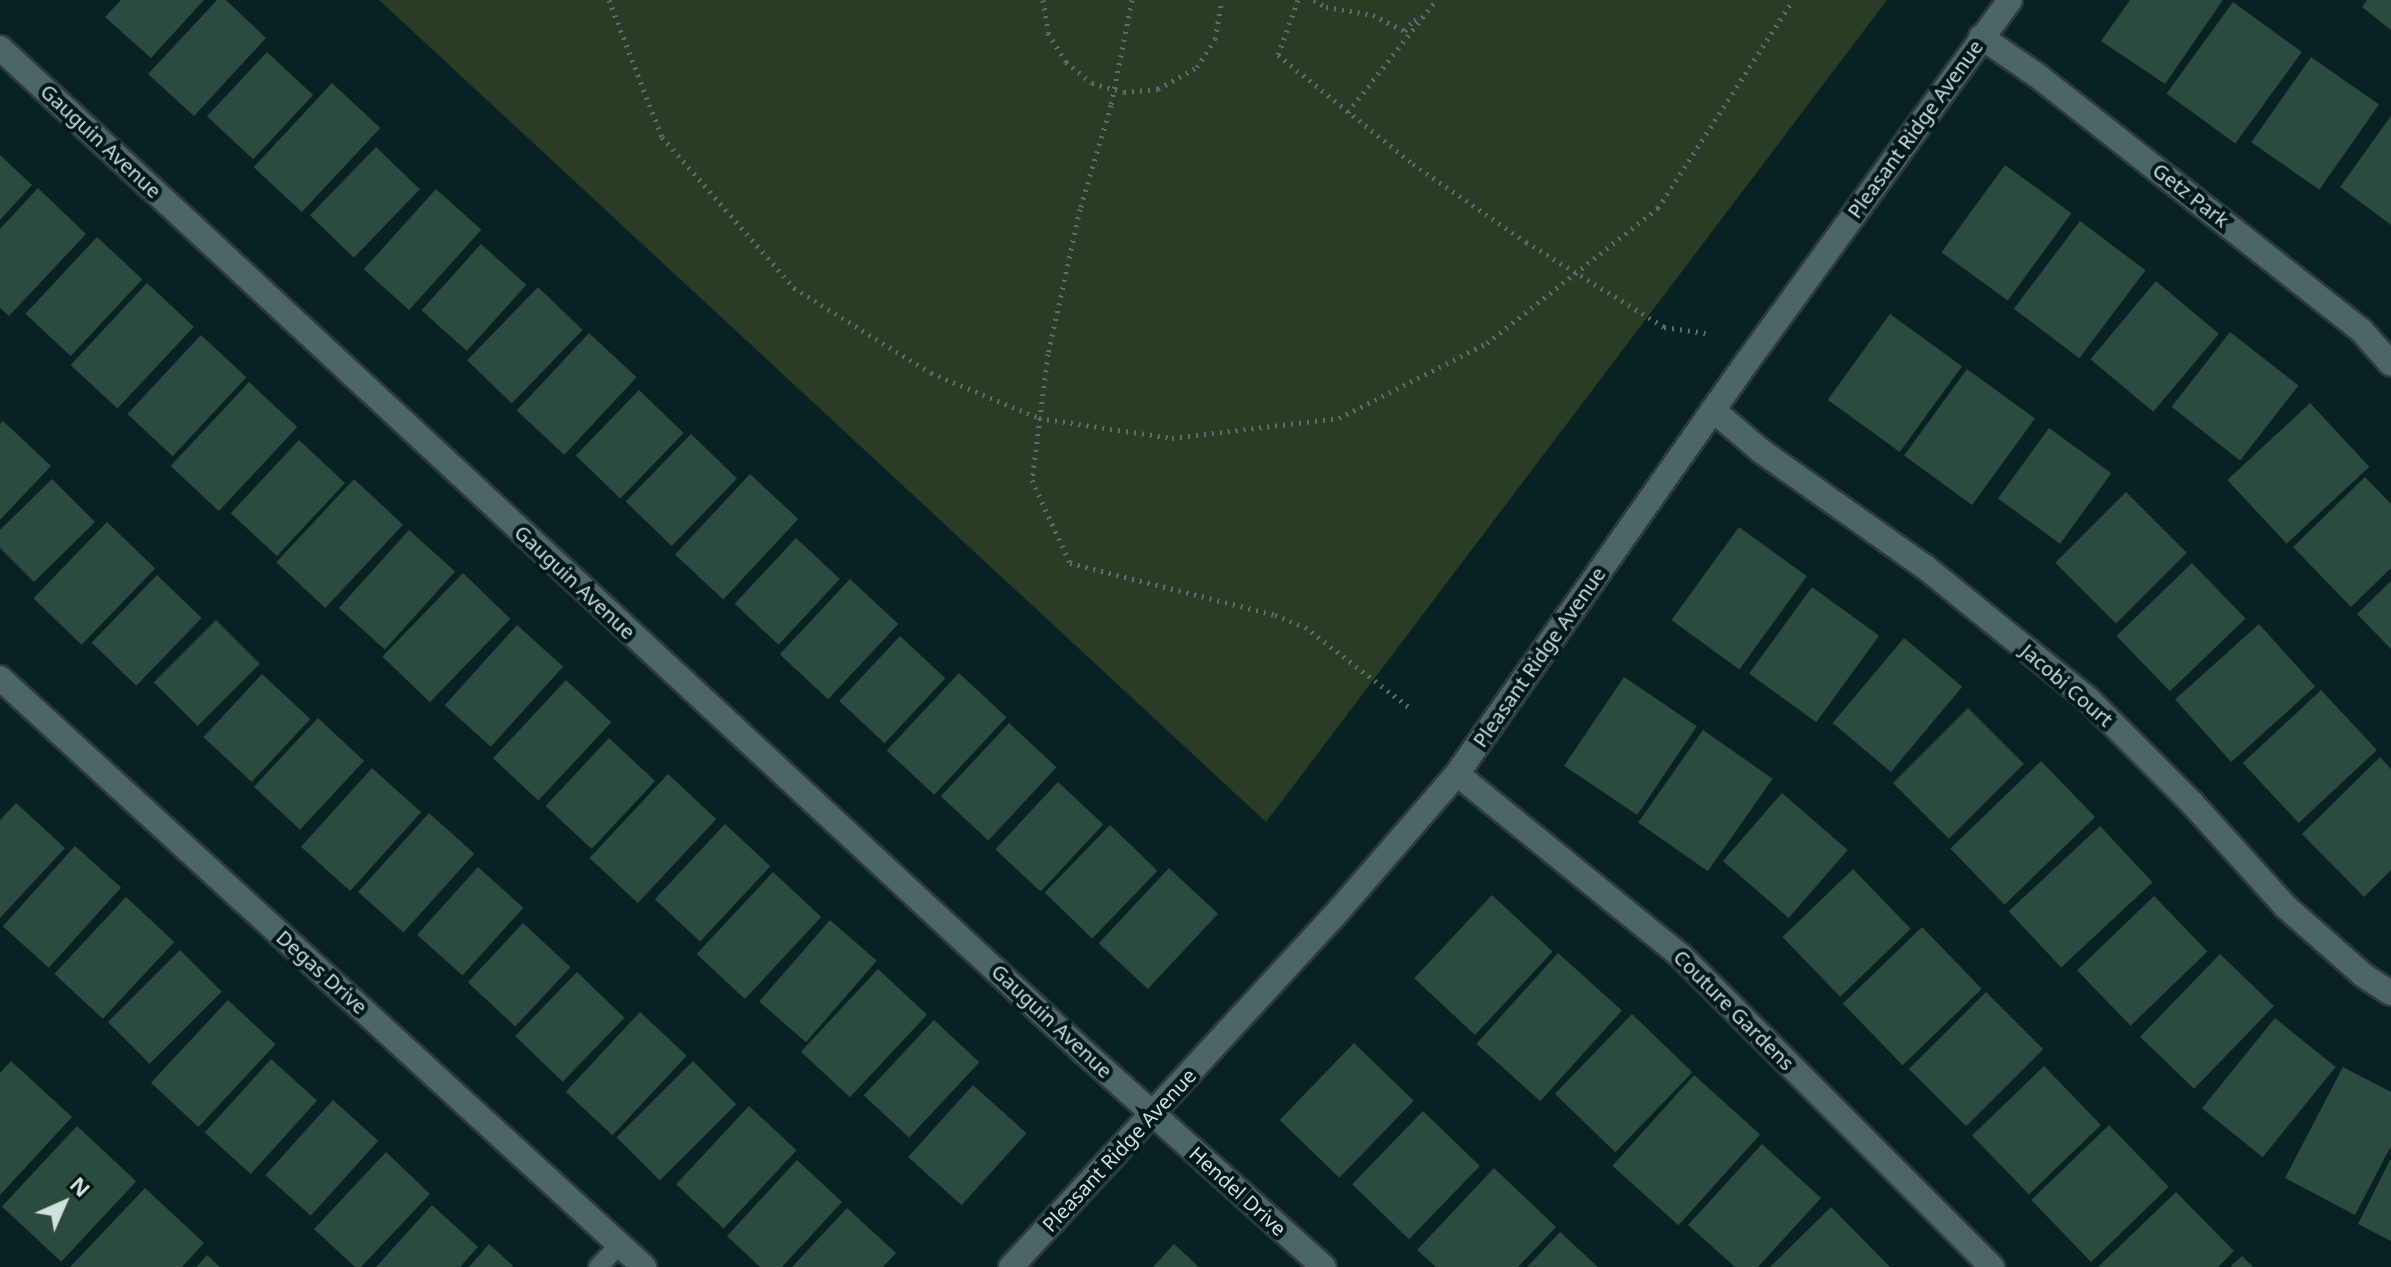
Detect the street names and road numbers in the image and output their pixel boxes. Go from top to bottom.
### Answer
street label: Pleasant Ridge Avenue [1842,35,1988,223]
street label: Gauguin Avenue [36,79,166,203]
street label: Getz Park [2148,158,2234,232]
street label: Gauguin Avenue [510,520,640,644]
street label: Pleasant Ridge Avenue [1468,562,1610,752]
street label: Jacobi Court [2016,639,2118,731]
street label: Degas Drive [272,925,372,1019]
street label: Couture Gardens [1669,945,1799,1075]
street label: Gauguin Avenue [987,959,1117,1083]
street label: Pleasant Ridge Avenue [1037,1063,1201,1237]
street label: Hendel Drive [1185,1141,1291,1241]

